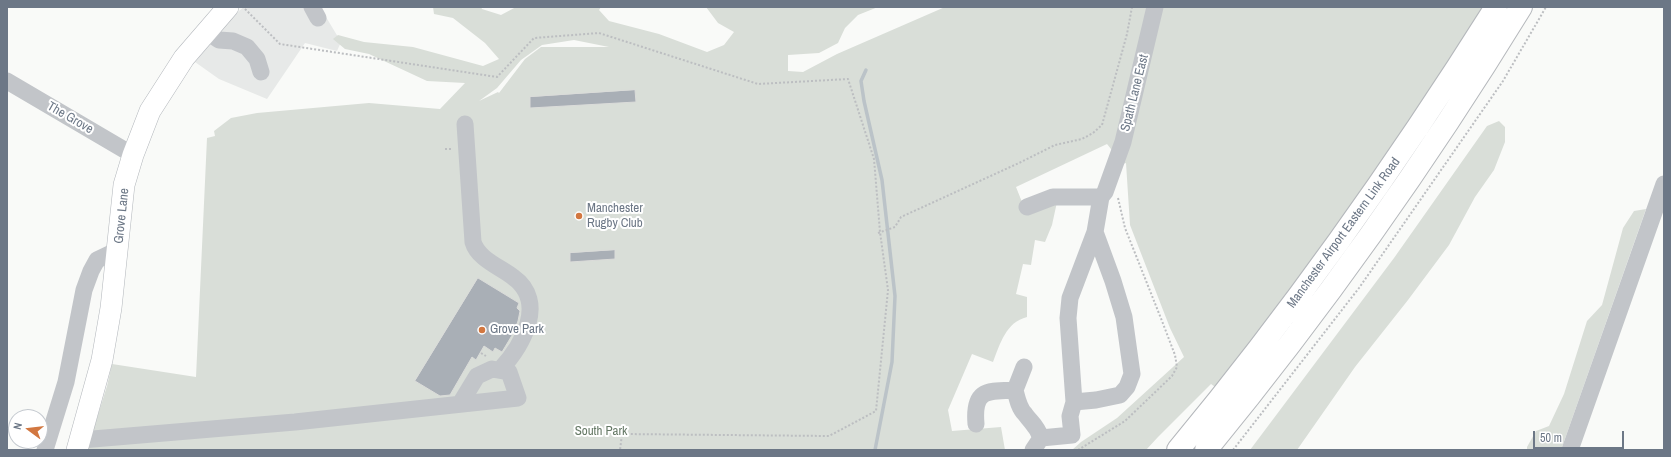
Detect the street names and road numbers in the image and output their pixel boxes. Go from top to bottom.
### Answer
street label: Spath Lane East [1118,53,1152,133]
street label: The Grove [44,99,96,137]
street label: Manchester Airport Eastern Link Road [1284,155,1404,311]
street label: Grove Lane [111,187,133,245]

